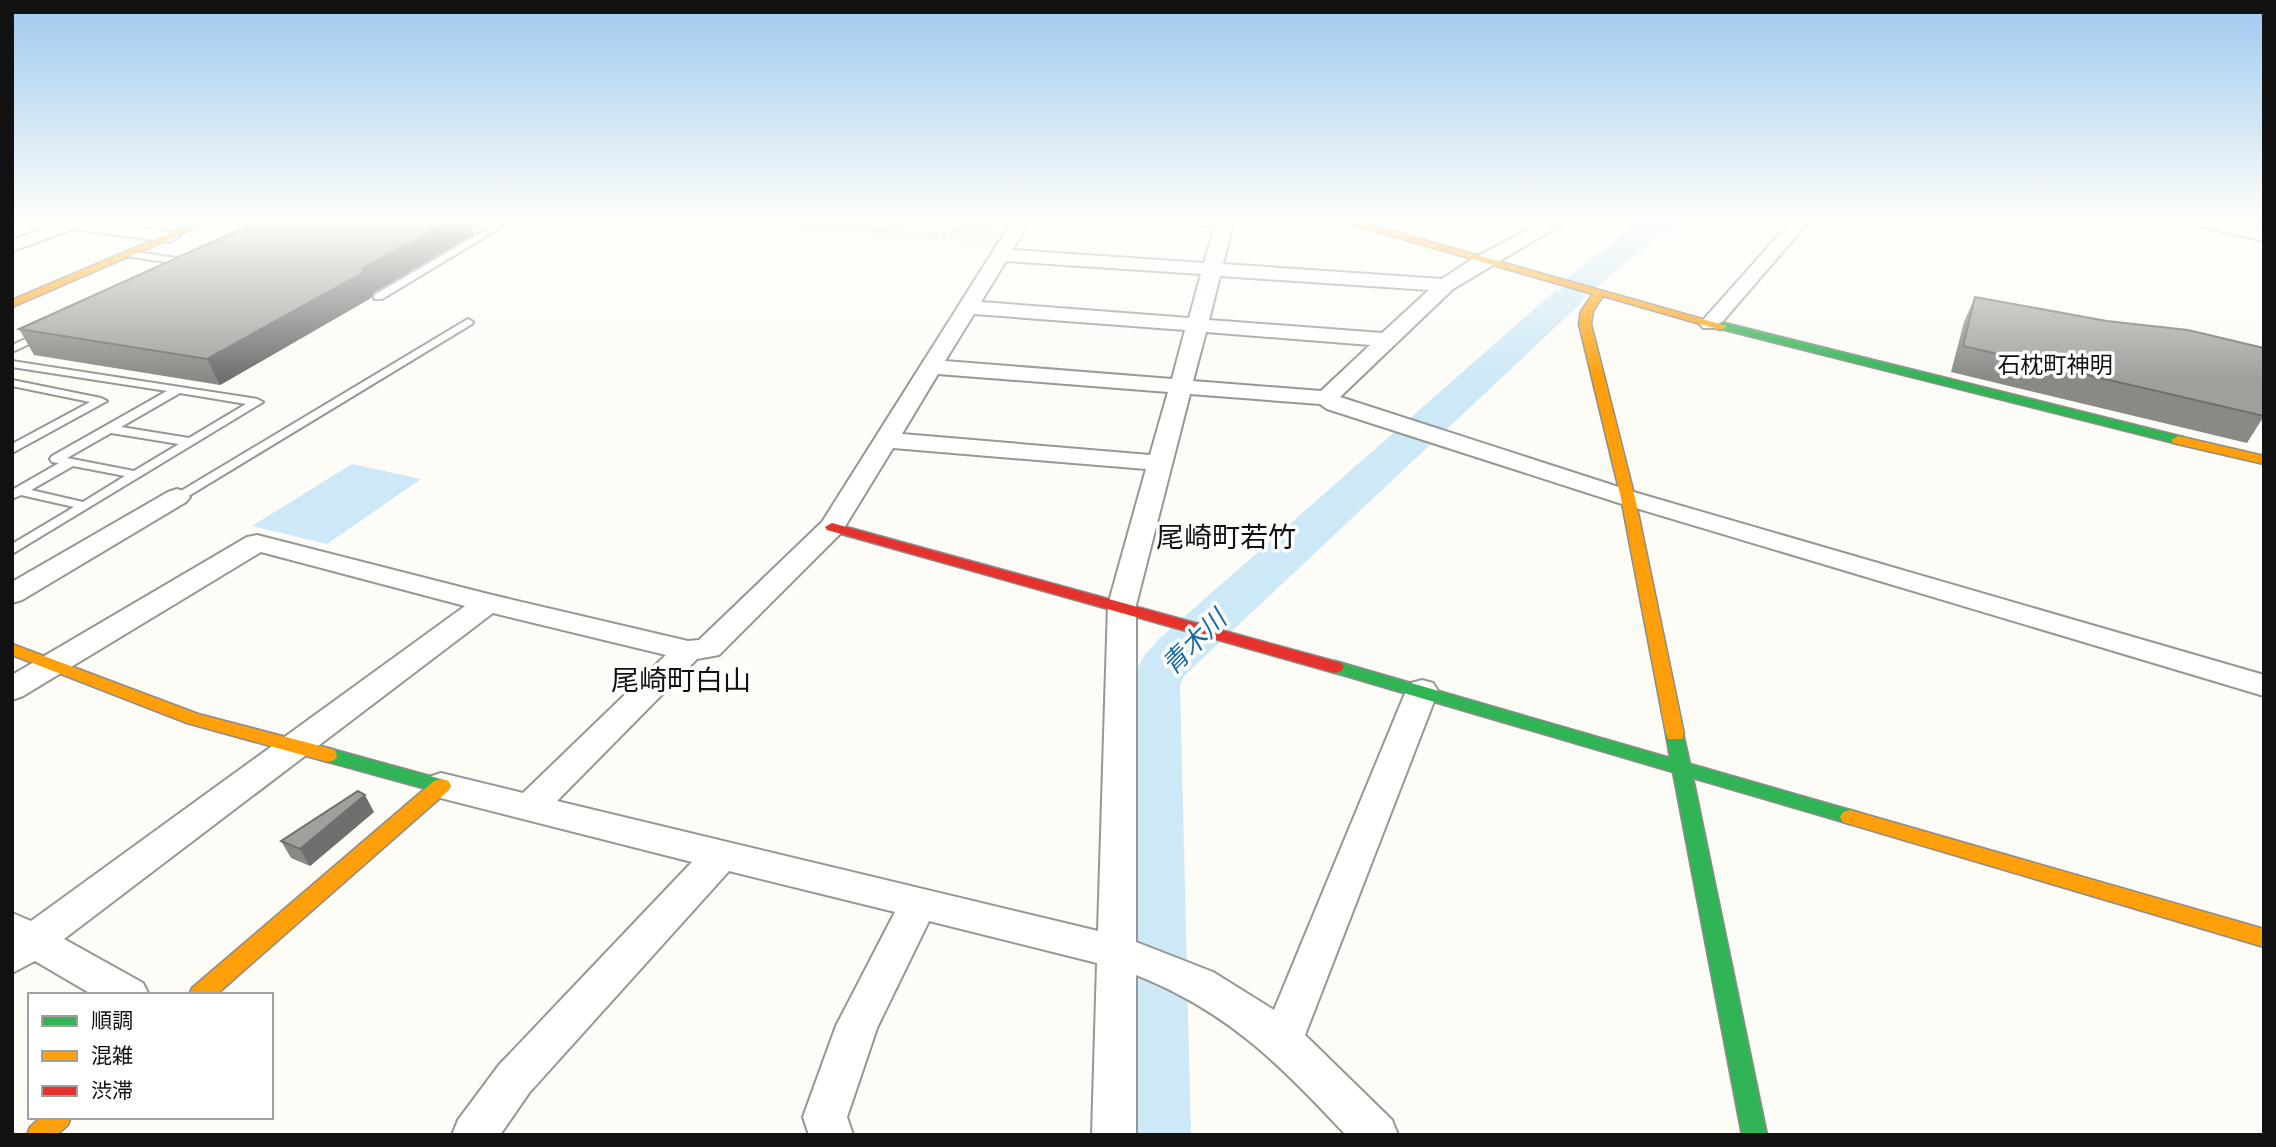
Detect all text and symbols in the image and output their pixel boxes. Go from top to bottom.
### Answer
district label: 石枕町神明 [1998,346,2113,380]
district label: 尾崎町若竹 [1156,515,1296,555]
water label: 青木川 [1152,597,1235,681]
district label: 尾崎町白山 [611,658,751,698]
legend [28,993,273,1119]
text: 順調 [91,1004,133,1034]
text: 混雑 [91,1039,133,1069]
text: 渋滞 [91,1074,133,1104]

